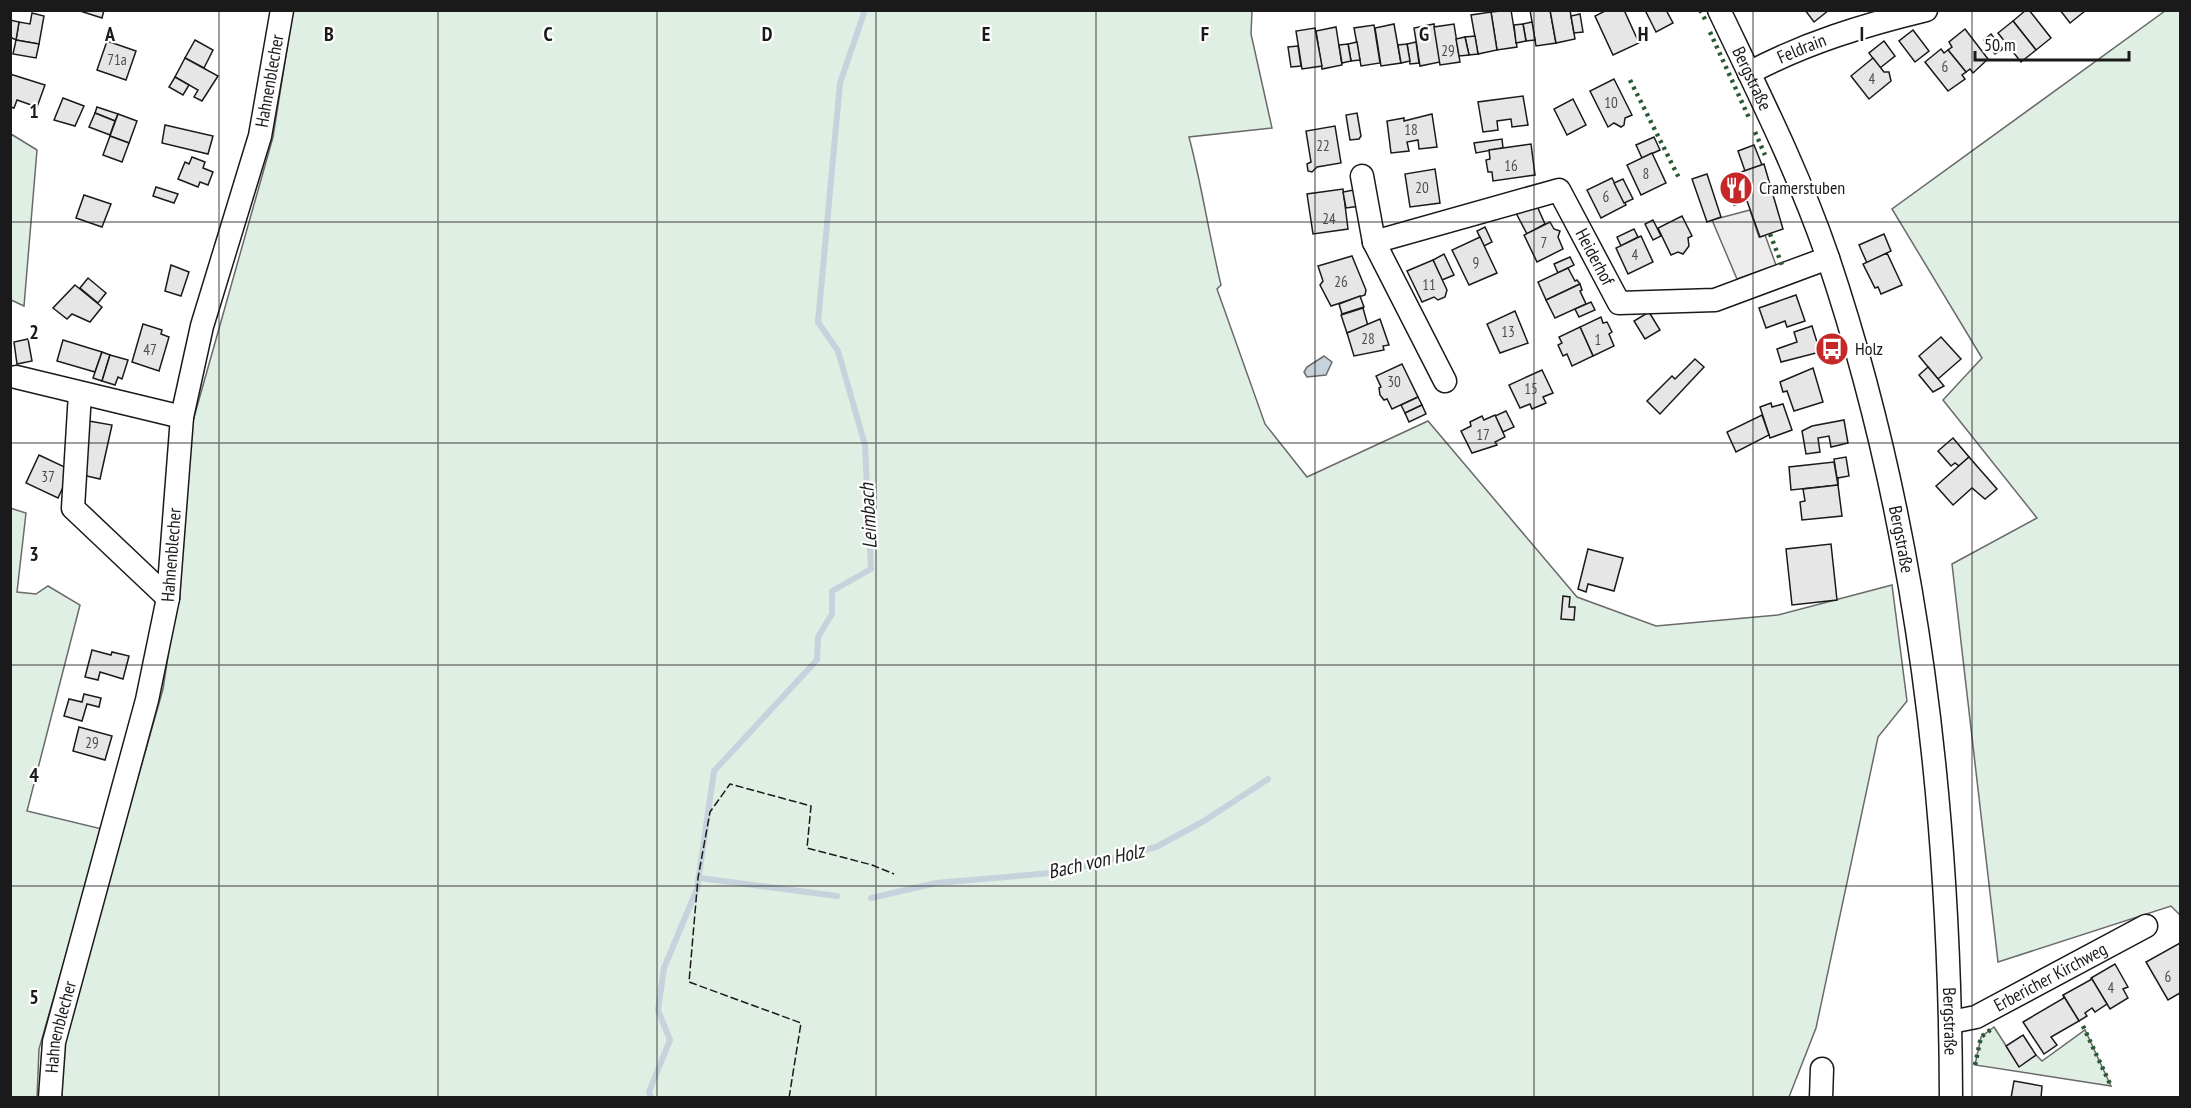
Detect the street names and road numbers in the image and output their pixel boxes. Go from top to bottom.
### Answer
street label: Feldrain [1773,28,1829,69]
street label: Hahnenblecher [250,32,289,129]
street label: Bergstraße [1727,43,1777,114]
street label: Heiderhof [1570,224,1620,290]
street label: Bergstraße [1884,504,1919,575]
street label: Hahnenblecher [156,507,186,603]
street label: Erbericher Kirchweg [1990,937,2111,1016]
street label: Hahnenblecher [40,978,81,1074]
street label: Bergstraße [1938,987,1963,1056]

